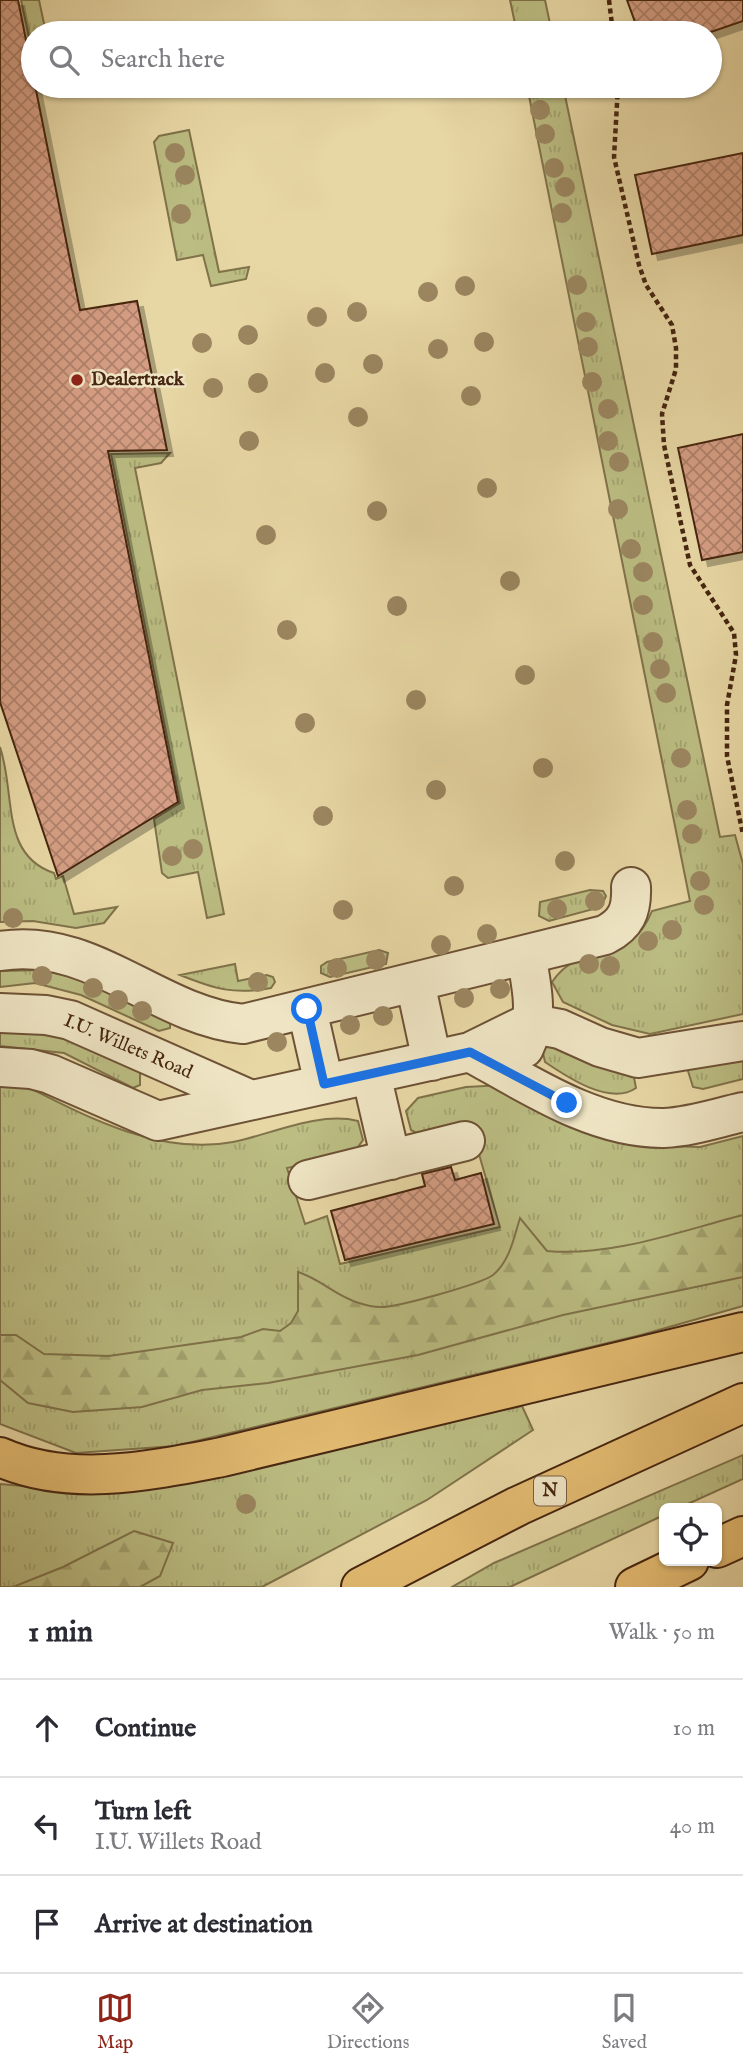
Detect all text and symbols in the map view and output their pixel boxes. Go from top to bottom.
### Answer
search box [21,21,722,98]
icon: search [45,41,83,79]
text: Search here [101,43,225,76]
place label: Dealertrack [91,368,185,392]
marker: Dealertrack [69,372,85,388]
route start [291,993,322,1024]
street label: I.U. Willets Road [60,1009,197,1085]
route end [551,1087,582,1118]
road number: N [534,1476,566,1506]
map controls [659,1503,722,1566]
button: locate [659,1503,722,1566]
text: 1 min [28,1614,93,1652]
text: Walk · 50 m [609,1618,715,1647]
icon: ahead [28,1709,66,1747]
text: Continue [95,1712,196,1745]
text: 10 m [672,1714,715,1743]
text: Turn left [95,1795,192,1828]
icon: left [28,1807,66,1845]
text: 40 m [670,1812,715,1841]
text: I.U. Willets Road [95,1828,261,1857]
icon: arrive [28,1905,66,1943]
text: Arrive at destination [95,1908,313,1941]
tab: Map [96,1989,134,2055]
tab: Directions [327,1989,409,2055]
tab: Saved [602,1989,647,2055]

